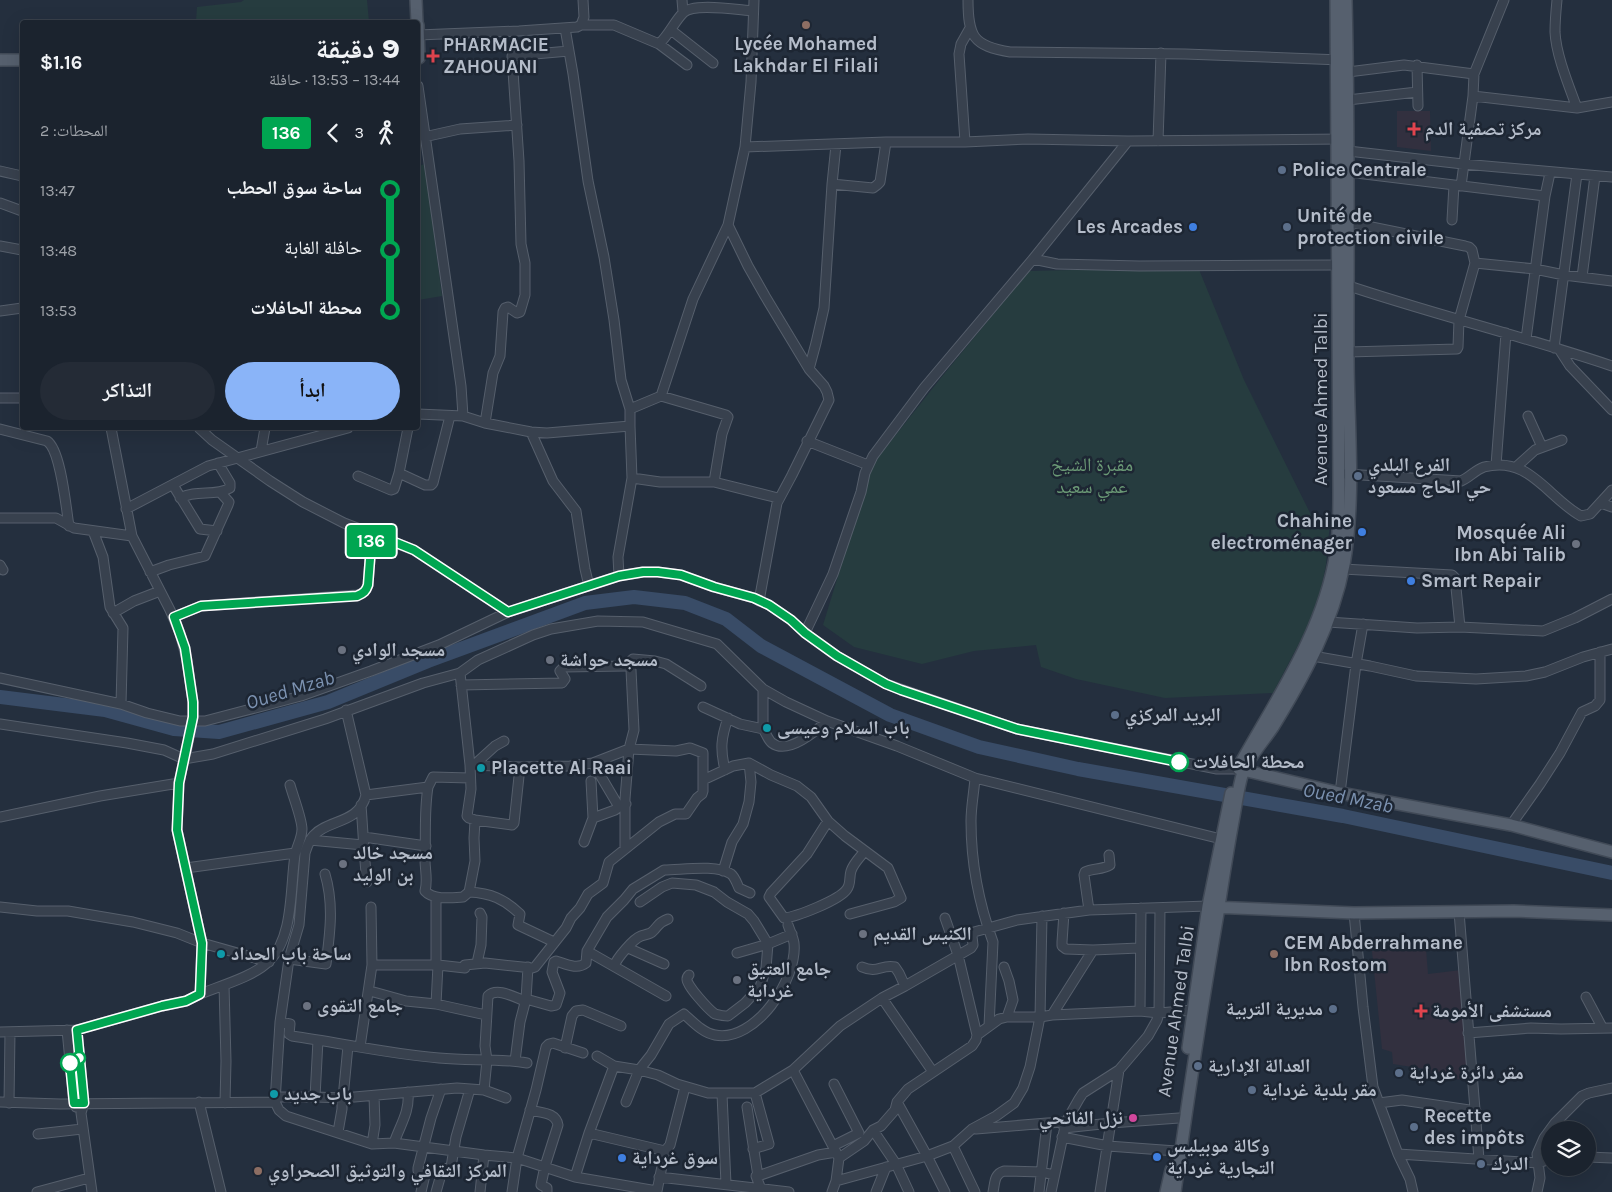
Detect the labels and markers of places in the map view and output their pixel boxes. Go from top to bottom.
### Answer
marker: Lycée Mohamed Lakhdar El Filali [800,19,812,31]
place label: Lycée Mohamed Lakhdar El Filali [733,33,879,77]
place label: PHARMACIE ZAHOUANI [443,34,549,78]
marker: PHARMACIE ZAHOUANI [427,50,439,62]
place label: مركز تصفية الدم [1425,118,1541,142]
marker: مركز تصفية الدم [1407,122,1421,136]
place label: Police Centrale [1292,159,1427,181]
marker: Police Centrale [1276,164,1288,176]
place label: Unité de protection civile [1297,205,1444,249]
place label: Les Arcades [1076,216,1183,238]
marker: Les Arcades [1187,221,1199,233]
marker: Unité de protection civile [1281,221,1293,233]
place label: الفرع البلدي حي الحاج مسعود [1368,454,1491,502]
marker: الفرع البلدي حي الحاج مسعود [1352,470,1364,482]
place label: Chahine electroménager [1211,510,1353,554]
place label: Mosquée Ali Ibn Abi Talib [1454,522,1566,566]
marker: Chahine electroménager [1356,526,1368,538]
marker: Mosquée Ali Ibn Abi Talib [1570,538,1582,550]
place label: Smart Repair [1421,570,1541,592]
marker: Smart Repair [1405,575,1417,587]
place label: مسجد الوادي [352,639,445,665]
marker: مسجد الوادي [336,644,348,656]
place label: مسجد حواشة [560,649,658,671]
marker: مسجد حواشة [544,654,556,666]
place label: البريد المركزي [1125,704,1221,730]
marker: البريد المركزي [1109,709,1121,721]
place label: باب السلام وعيسى [777,717,909,741]
marker: باب السلام وعيسى [761,722,773,734]
place label: محطة الحافلات [1193,751,1304,773]
marker: محطة الحافلات [1169,752,1189,772]
place label: Placette Al Raai [491,757,632,779]
marker: Placette Al Raai [475,762,487,774]
place label: مسجد خالد بن الوليد [353,842,433,886]
marker: مسجد خالد بن الوليد [337,858,349,870]
place label: الكنيس القديم [873,923,972,946]
marker: الكنيس القديم [857,928,869,940]
place label: CEM Abderrahmane Ibn Rostom [1284,932,1463,976]
place label: ساحة باب الحداد [231,943,351,965]
marker: ساحة باب الحداد [215,948,227,960]
marker: CEM Abderrahmane Ibn Rostom [1268,948,1280,960]
place label: جامع العتيق غرداية [747,958,831,1002]
marker: جامع العتيق غرداية [731,974,743,986]
place label: جامع التقوى [317,995,403,1018]
place label: مديرية التربية [1226,998,1323,1020]
marker: جامع التقوى [301,1000,313,1012]
place label: مستشفى الأمومة [1432,1000,1552,1022]
marker: مديرية التربية [1327,1003,1339,1015]
marker: مستشفى الأمومة [1414,1004,1428,1018]
unlabelled marker [72,1051,86,1065]
unlabelled marker [60,1053,80,1073]
place label: العدالة الإدارية [1208,1055,1310,1077]
marker: العدالة الإدارية [1192,1060,1204,1072]
place label: مقر دائرة غرداية [1409,1062,1524,1084]
marker: مقر دائرة غرداية [1393,1067,1405,1079]
place label: مقر بلدية غرداية [1262,1079,1377,1101]
place label: باب جديد [284,1083,352,1105]
marker: مقر بلدية غرداية [1246,1084,1258,1096]
marker: باب جديد [268,1088,280,1100]
place label: Recette des impôts [1424,1105,1525,1149]
place label: نزل الفاتحي [1039,1107,1123,1133]
marker: نزل الفاتحي [1127,1112,1139,1124]
marker: Recette des impôts [1408,1121,1420,1133]
place label: وكالة موبيليس التجارية غرداية [1167,1135,1275,1179]
place label: سوق غرداية [632,1147,718,1169]
marker: وكالة موبيليس التجارية غرداية [1151,1151,1163,1163]
marker: سوق غرداية [616,1152,628,1164]
place label: الدرك [1491,1153,1529,1175]
marker: الدرك [1475,1158,1487,1170]
place label: المركز الثقافي والتوثيق الصحراوي [268,1160,507,1186]
marker: المركز الثقافي والتوثيق الصحراوي [252,1165,264,1177]

